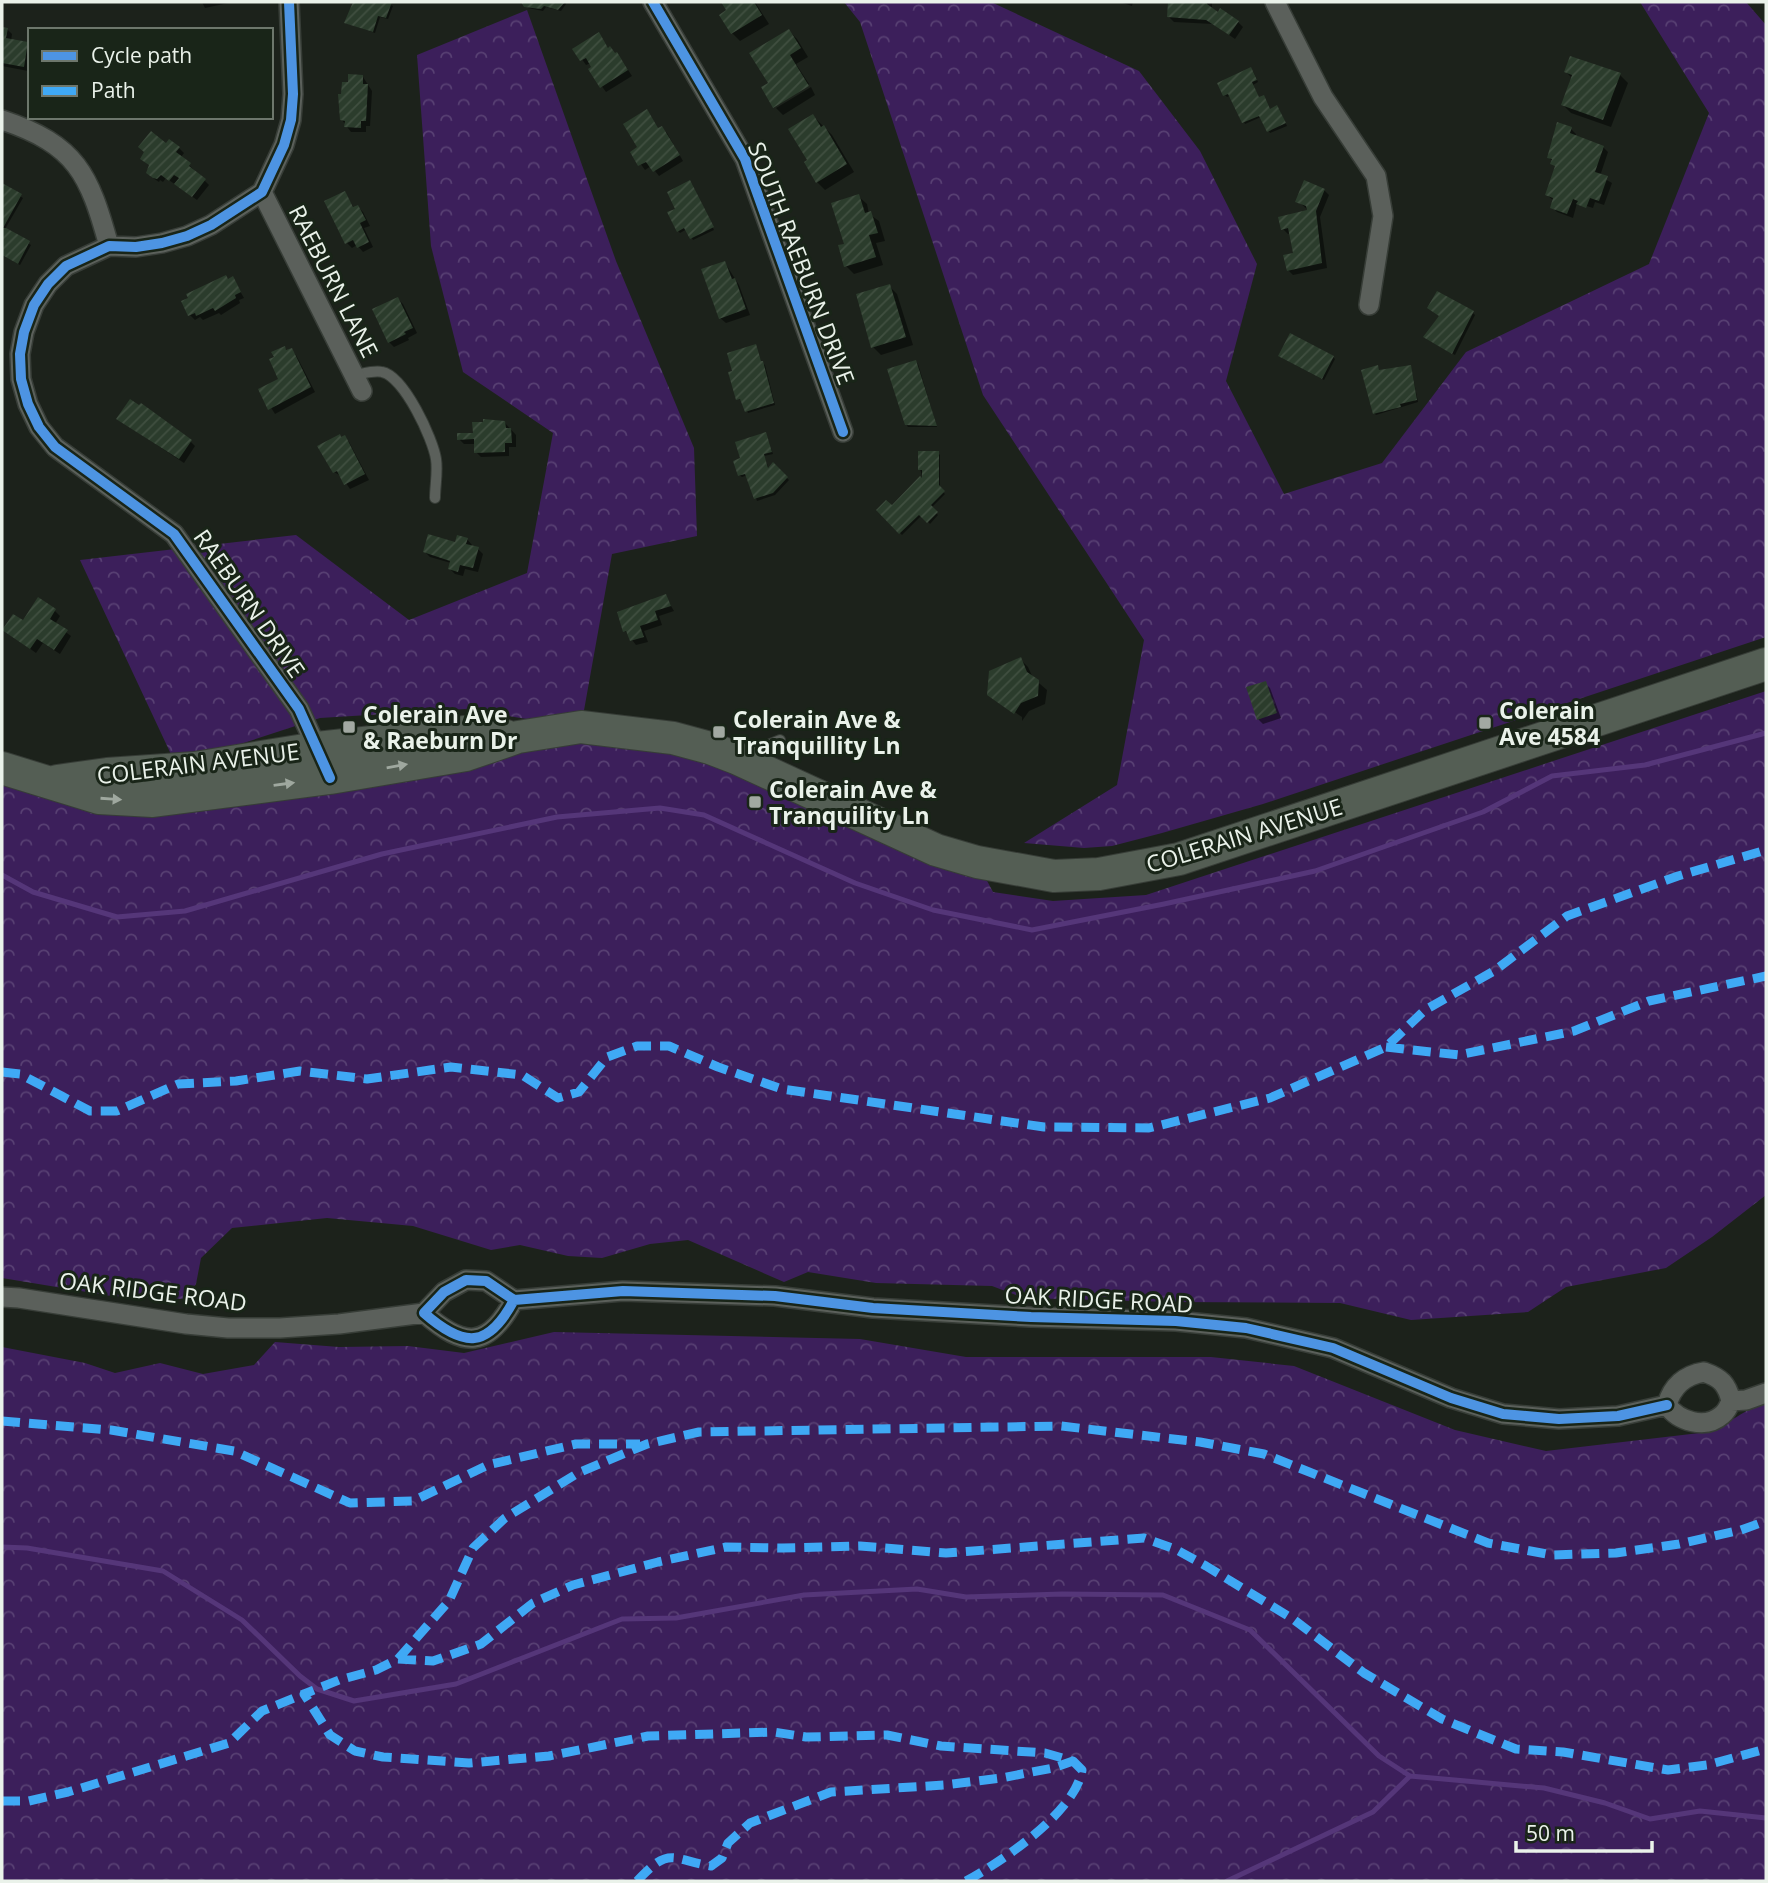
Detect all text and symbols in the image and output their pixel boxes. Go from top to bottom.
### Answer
legend [28,28,273,119]
text: Cycle path [91,41,192,69]
text: Path [91,76,136,104]
street label: SOUTH RAEBURN DRIVE [741,137,863,389]
street label: RAEBURN LANE [282,199,386,363]
street label: RAEBURN DRIVE [187,522,313,684]
place label: Colerain Ave 4584 [1499,694,1600,752]
place label: Colerain Ave & Raeburn Dr [363,698,518,756]
place label: Colerain Ave & Tranquillity Ln [733,703,901,761]
marker: Colerain Ave 4584 [1477,715,1493,731]
marker: Colerain Ave & Raeburn Dr [341,719,357,735]
marker: Colerain Ave & Tranquillity Ln [711,724,727,740]
street label: COLERAIN AVENUE [95,735,301,791]
one-way arrow [386,761,408,772]
place label: Colerain Ave & Tranquility Ln [769,773,937,831]
one-way arrow [273,779,295,790]
street label: COLERAIN AVENUE [1142,790,1346,880]
one-way arrow [100,793,122,804]
marker: Colerain Ave & Tranquility Ln [747,794,763,810]
street label: OAK RIDGE ROAD [57,1264,249,1318]
street label: OAK RIDGE ROAD [1004,1278,1194,1320]
scale bar [1516,1810,1652,1854]
text: 50 m [1526,1819,1575,1847]

